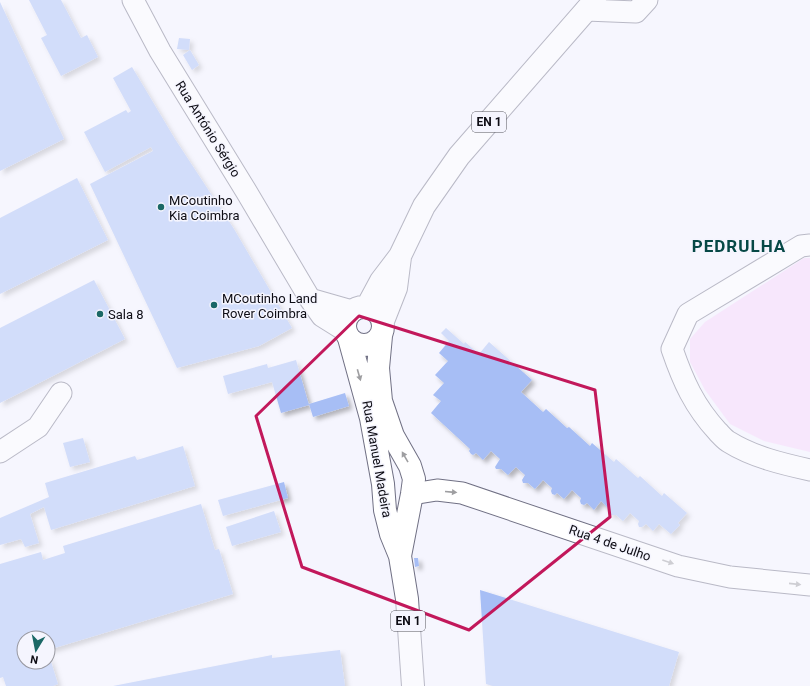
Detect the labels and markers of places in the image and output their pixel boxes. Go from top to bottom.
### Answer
place label: MCoutinho Kia Coimbra [169,193,240,223]
marker: MCoutinho Kia Coimbra [156,202,166,212]
place label: MCoutinho Land Rover Coimbra [222,291,317,321]
marker: MCoutinho Land Rover Coimbra [209,300,219,310]
place label: Sala 8 [108,307,144,322]
marker: Sala 8 [95,309,105,319]

